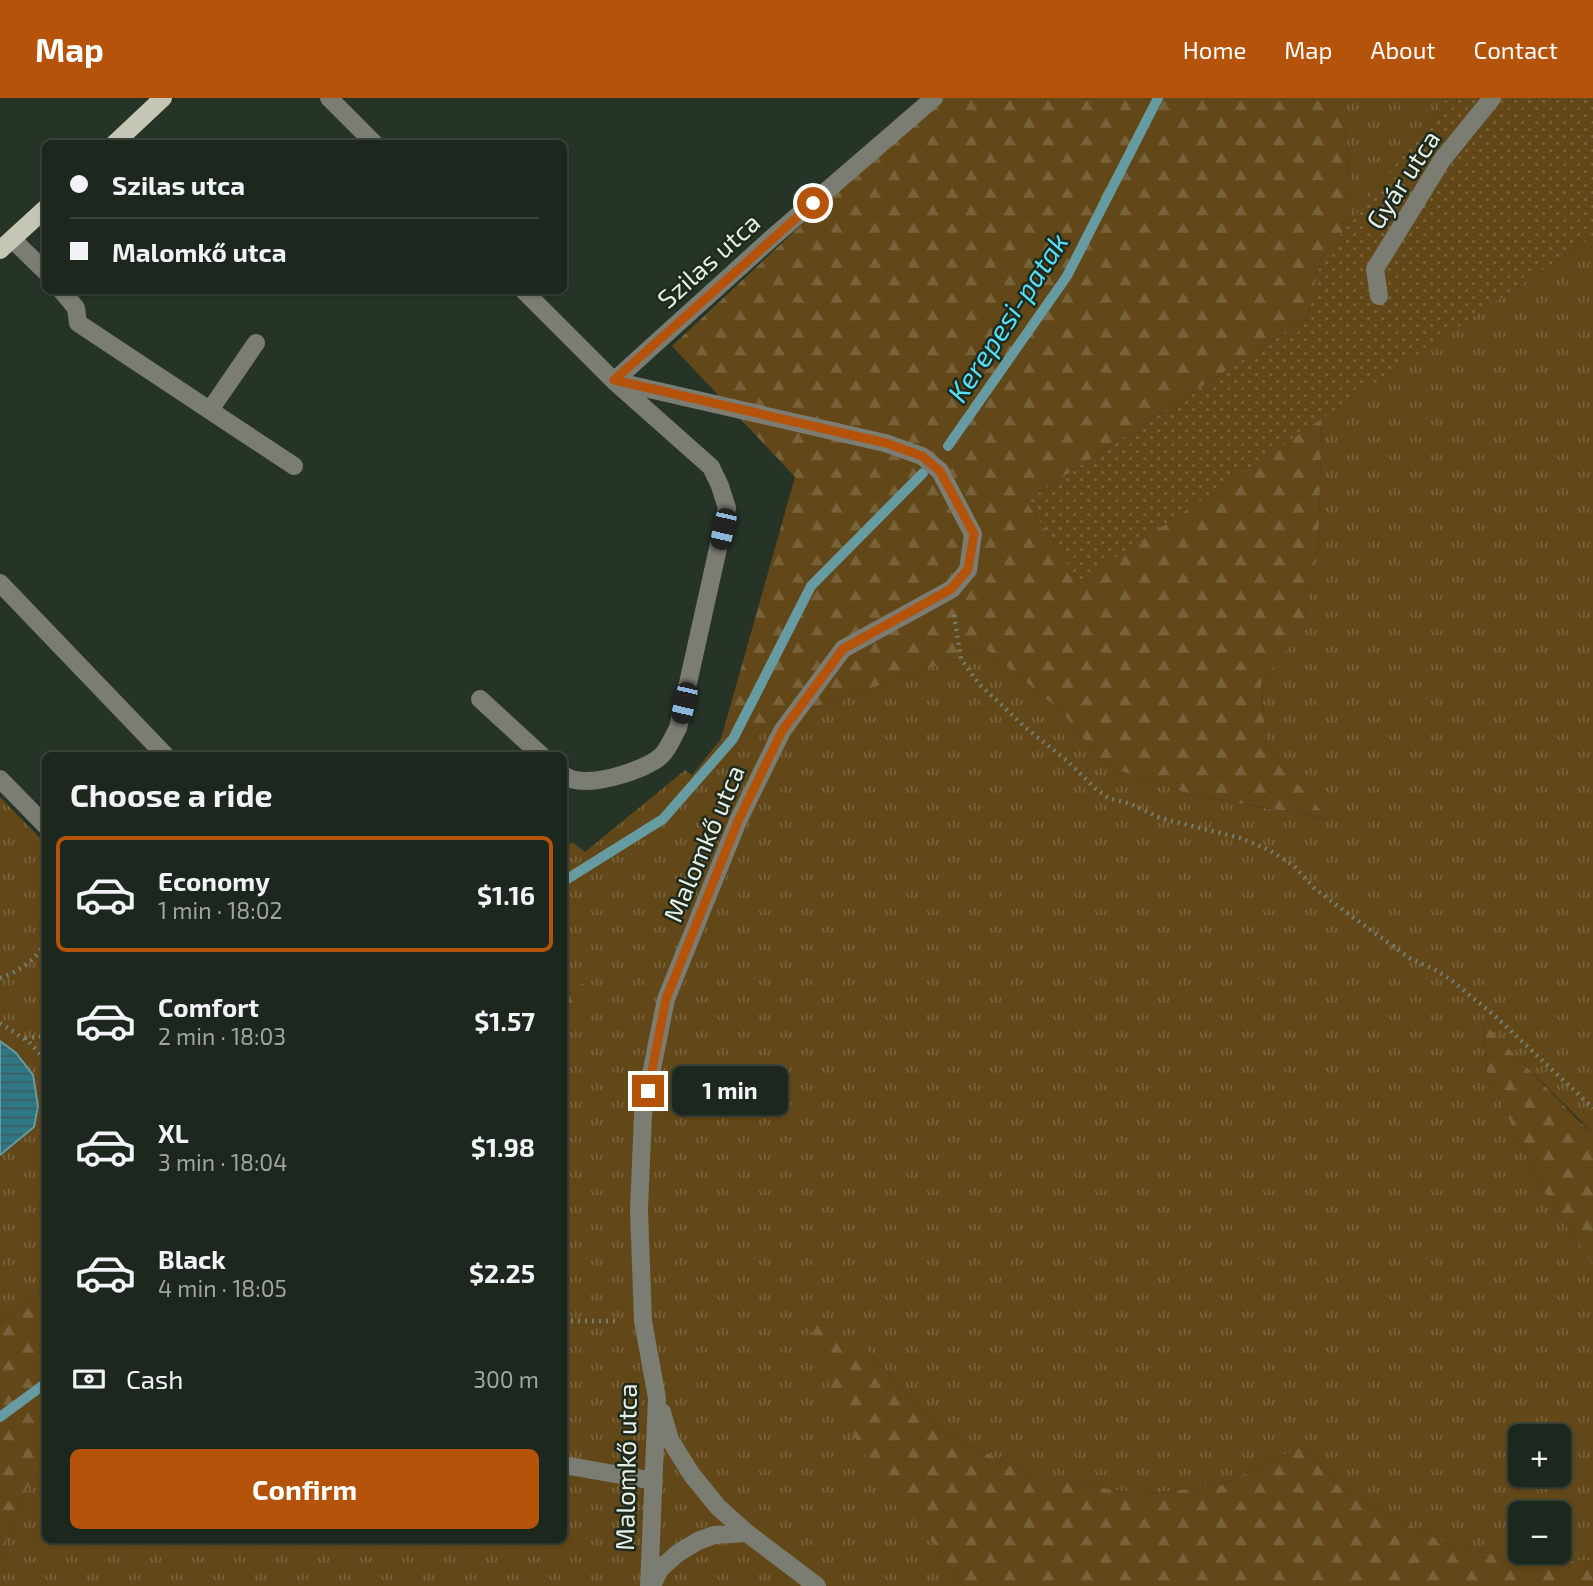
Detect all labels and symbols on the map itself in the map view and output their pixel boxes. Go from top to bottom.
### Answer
street label: Gyár utca [1359,124,1445,234]
route start [797,187,829,219]
street label: Szilas utca [650,206,766,314]
water label: Kerepesi-patak [940,226,1074,408]
car [709,506,738,552]
car [670,680,699,726]
street label: Malomkő utca [656,760,750,926]
callout: 1 min [672,1066,788,1116]
route end [632,1075,664,1107]
street label: Malomkő utca [608,1383,642,1551]

